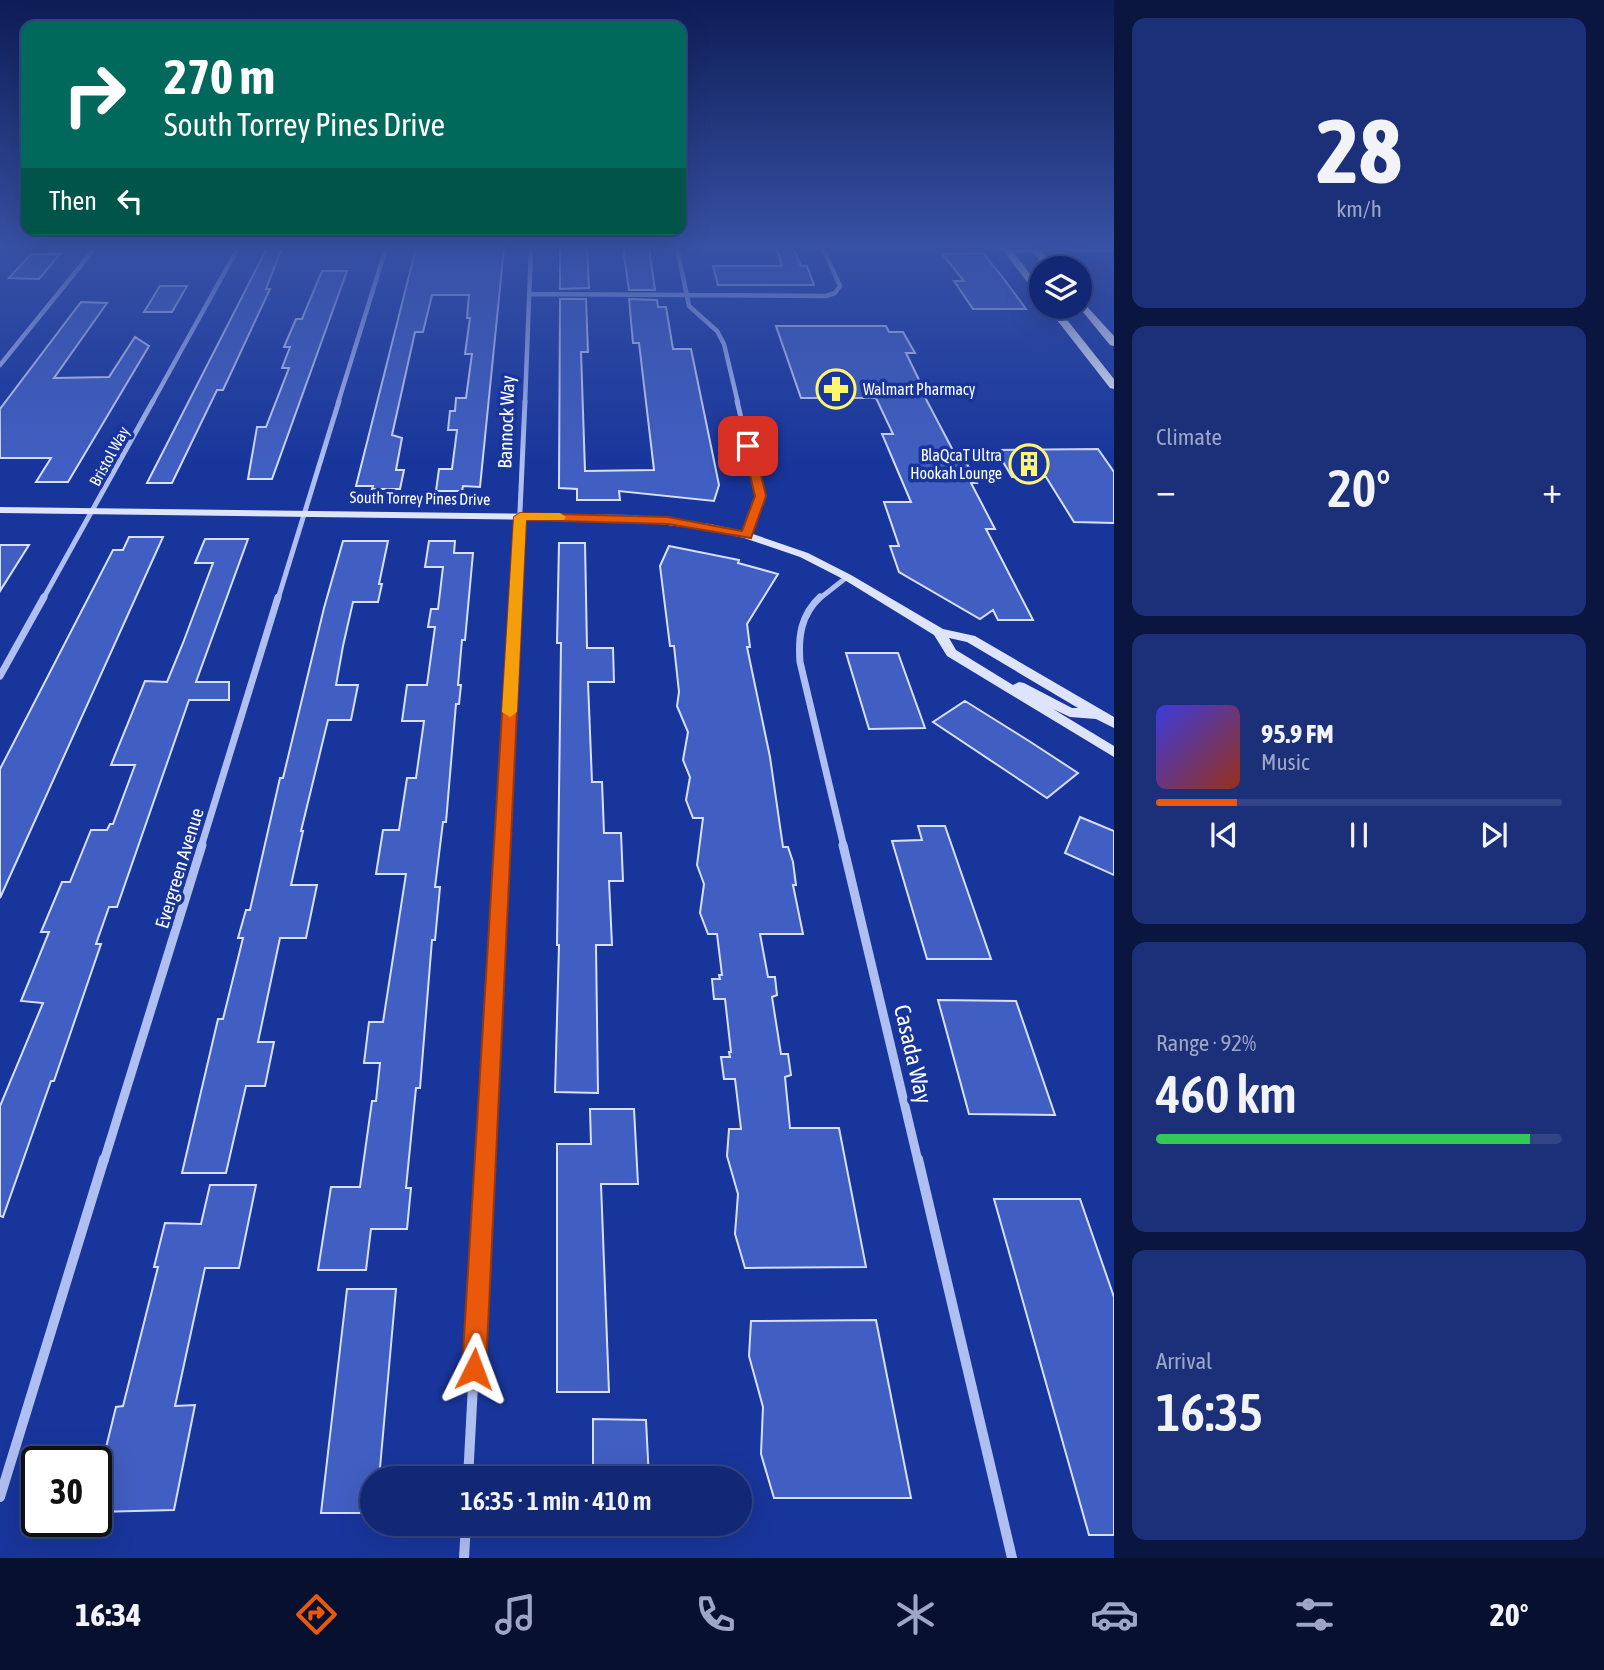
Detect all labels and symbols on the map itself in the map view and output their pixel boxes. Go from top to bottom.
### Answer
pharmacy icon: Walmart Pharmacy [815,368,857,410]
street label: Bannock Way [493,375,519,469]
place label: Walmart Pharmacy [863,380,976,399]
pin [718,416,778,476]
street label: Bristol Way [85,423,134,489]
building icon: BlaQcaT Ultra Hookah Lounge [1008,443,1050,485]
place label: BlaQcaT Ultra Hookah Lounge [910,446,1002,483]
street label: South Torrey Pines Drive [350,488,490,509]
street label: Evergreen Avenue [150,805,208,931]
street label: Casada Way [889,1002,937,1106]
position arrow [437,1332,511,1406]
speed limit sign: 30 [21,1446,112,1537]

